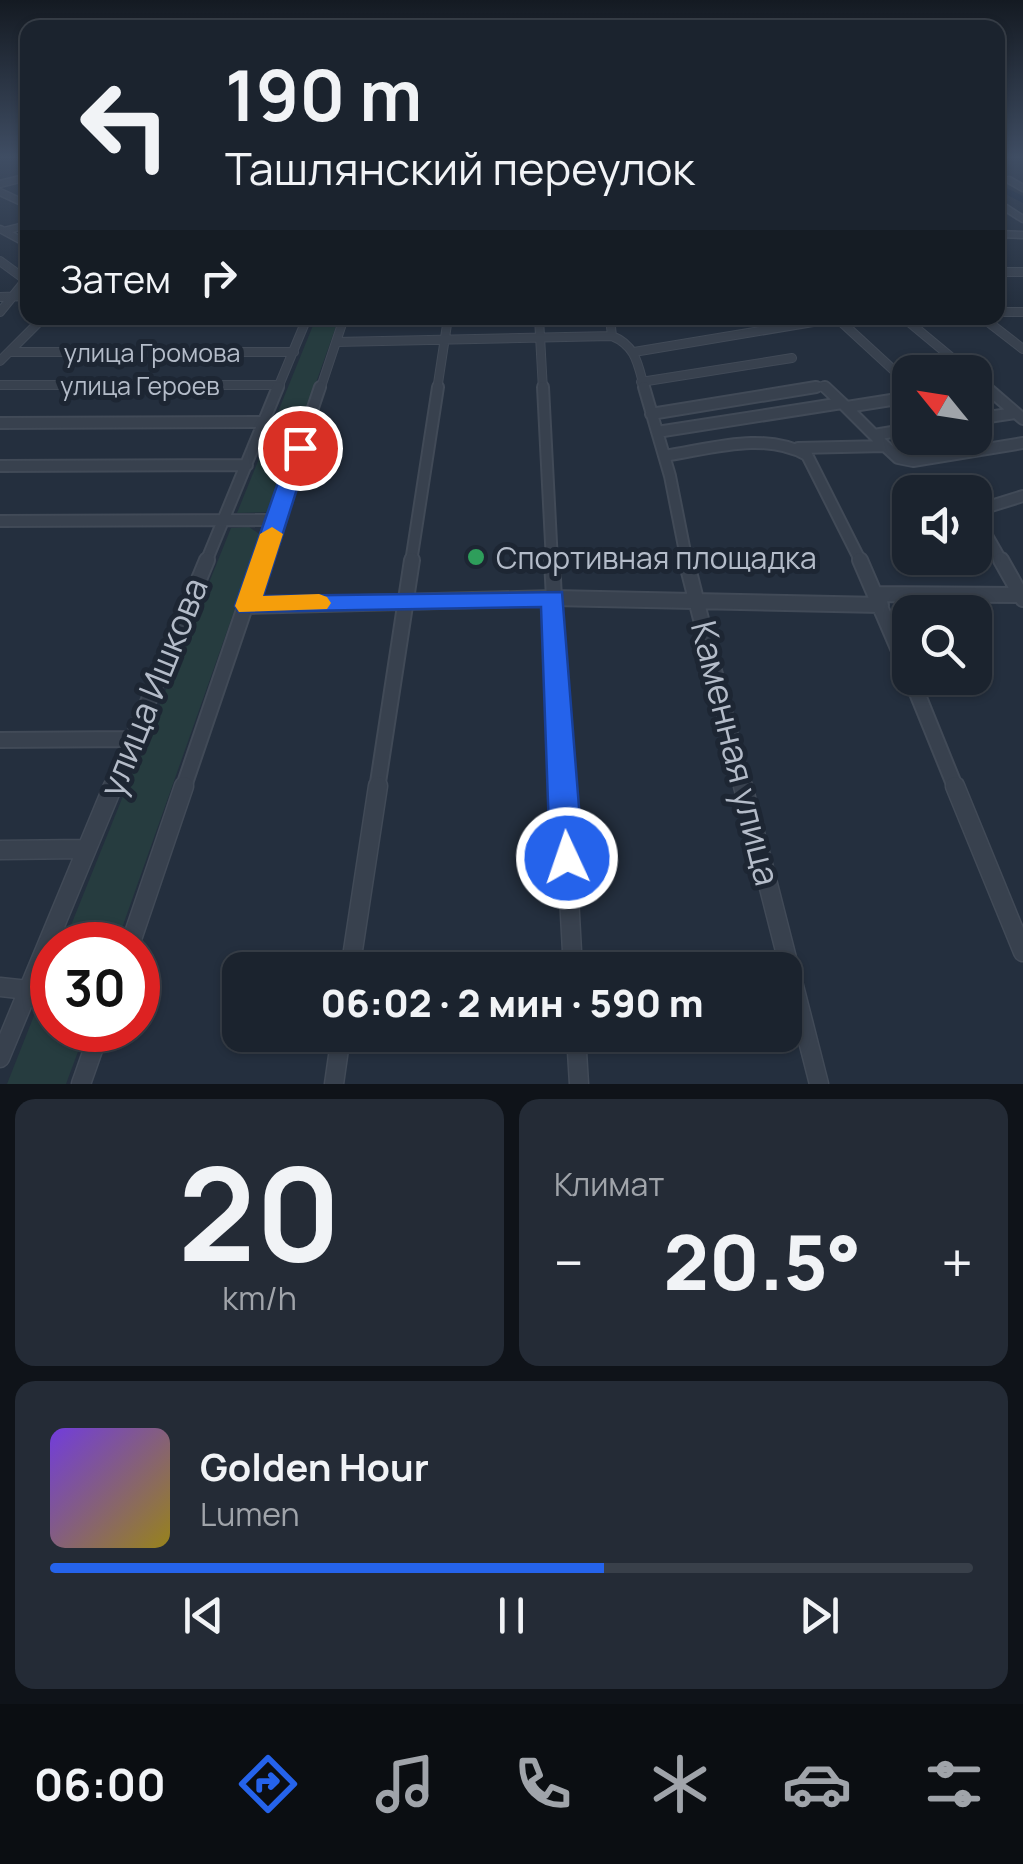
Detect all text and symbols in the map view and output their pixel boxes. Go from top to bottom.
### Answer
text: 190 m [225,46,422,142]
icon: left [60,60,190,190]
text: Ташлянский переулок [225,137,695,199]
icon: right [191,250,246,305]
text: Затем [60,252,171,304]
street label: улица Громова [64,335,240,370]
north arrow [892,355,992,455]
map controls [892,355,992,695]
street label: улица Героев [60,368,220,403]
pin [258,406,343,491]
icon: arrive [273,421,328,476]
button: sound [892,475,992,575]
place label: Спортивная площадка [496,537,817,578]
marker: Спортивная площадка [465,546,487,568]
street label: улица Ишкова [87,570,219,804]
button: search [892,595,992,695]
street label: Каменная улица [680,616,792,890]
position arrow [515,806,619,910]
speed limit sign: 30 [30,922,160,1052]
text: 06:02 · 2 мин · 590 m [320,976,704,1028]
text: 20 [178,1122,341,1300]
text: Климат [554,1162,664,1206]
text: 20.5° [664,1210,861,1313]
text: − [554,1224,584,1300]
text: + [941,1224,973,1300]
text: km/h [222,1276,297,1320]
text: Golden Hour [200,1440,429,1492]
text: Lumen [200,1492,300,1536]
icon: previous [176,1588,231,1643]
icon: pause [484,1588,539,1643]
icon: next [792,1588,847,1643]
icon: directions [233,1749,303,1819]
icon: music [370,1749,440,1819]
icon: phone [508,1749,578,1819]
icon: climate [645,1749,715,1819]
icon: car [782,1749,852,1819]
icon: filters [919,1749,989,1819]
text: 06:00 [34,1753,166,1815]

